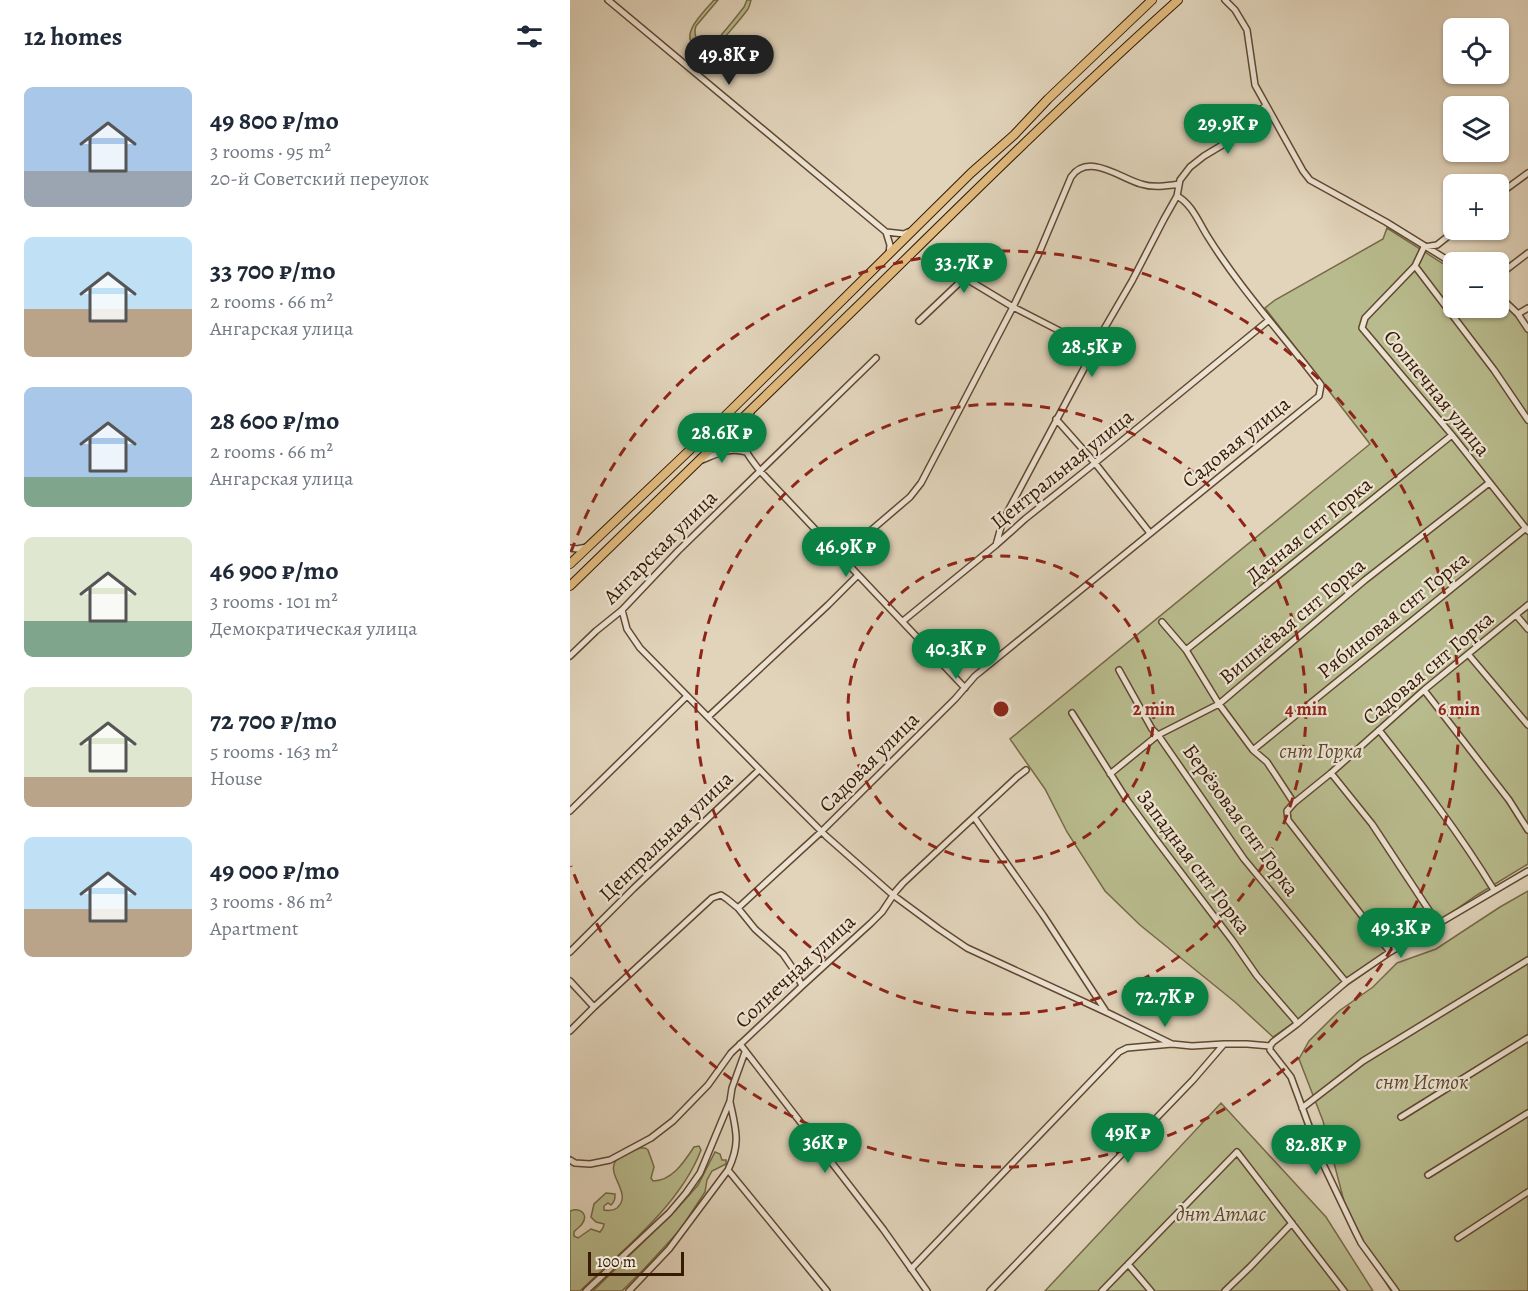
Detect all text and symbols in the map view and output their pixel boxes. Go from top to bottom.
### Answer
map controls [1443,18,1509,318]
button: locate [1443,18,1509,84]
text: 12 homes [24,19,122,54]
icon: filters [513,20,546,53]
pin: 49.8K ₽ [674,35,784,86]
text: 49.8K ₽ [699,41,759,68]
button: layers [1443,96,1509,162]
text: 49 800 ₽/mo [210,103,339,138]
pin: 29.9K ₽ [1173,104,1283,155]
text: 29.9K ₽ [1198,110,1258,137]
icon: home [72,111,144,183]
text: 3 rooms · 95 m² [210,138,331,165]
text: 20-й Советский переулок [210,165,429,192]
button: + [1443,174,1509,240]
pin: 33.7K ₽ [909,243,1019,294]
text: 33.7K ₽ [935,249,993,276]
button: − [1443,252,1509,318]
text: 33 700 ₽/mo [210,253,336,288]
icon: home [72,261,144,333]
text: 2 rooms · 66 m² [210,288,333,315]
text: Ангарская улица [210,315,354,342]
street label: Солнечная улица [1377,324,1497,462]
pin: 28.5K ₽ [1037,327,1147,378]
text: 28.5K ₽ [1062,333,1122,360]
street label: Садовая улица [1176,390,1296,494]
street label: Центральная улица [985,402,1140,535]
text: 28 600 ₽/mo [210,403,339,438]
icon: home [72,411,144,483]
pin: 28.6K ₽ [667,413,777,464]
text: 28.6K ₽ [692,419,752,446]
text: 2 rooms · 66 m² [210,438,333,465]
text: Ангарская улица [210,465,354,492]
street label: Дачная снт Горка [1240,470,1378,590]
street label: Ангарская улица [596,484,723,611]
pin: 46.9K ₽ [791,527,901,578]
text: 46.9K ₽ [816,533,876,560]
street label: Рябиновая снт Горка [1311,545,1475,685]
street label: Вишнёвая снт Горка [1213,551,1371,691]
text: 46 900 ₽/mo [210,553,339,588]
icon: home [72,561,144,633]
text: 3 rooms · 101 m² [210,588,338,615]
street label: Садовая снт Горка [1356,605,1500,731]
text: Демократическая улица [210,615,417,642]
pin: 40.3K ₽ [901,629,1011,680]
text: 40.3K ₽ [926,635,986,662]
text: 2 min [1133,697,1175,721]
text: 4 min [1285,697,1327,721]
text: 6 min [1438,697,1480,721]
centre of rings [991,699,1011,719]
text: 72 700 ₽/mo [210,703,337,738]
street label: Садовая улица [813,705,926,818]
icon: home [72,711,144,783]
park label: снт Горка [1279,737,1363,765]
text: 5 rooms · 163 m² [210,738,338,765]
street label: Берёзовая снт Горка [1176,738,1306,902]
text: House [210,765,262,792]
street label: Центральная улица [593,765,739,907]
street label: Западная снт Горка [1130,784,1258,940]
text: 49 000 ₽/mo [210,853,340,888]
icon: home [72,861,144,933]
text: 3 rooms · 86 m² [210,888,332,915]
street label: Солнечная улица [729,908,862,1034]
pin: 49.3K ₽ [1346,908,1456,959]
text: 49.3K ₽ [1371,914,1431,941]
text: Apartment [210,915,299,942]
pin: 72.7K ₽ [1110,977,1220,1028]
text: 72.7K ₽ [1135,983,1195,1010]
park label: снт Исток [1376,1068,1468,1096]
pin: 49K ₽ [1086,1113,1170,1164]
text: 49K ₽ [1105,1119,1151,1146]
pin: 36K ₽ [783,1123,867,1174]
pin: 82.8K ₽ [1261,1125,1371,1176]
text: 36K ₽ [803,1129,847,1156]
text: 82.8K ₽ [1285,1131,1347,1158]
park label: днт Атлас [1176,1200,1267,1228]
scale bar [588,1249,684,1276]
text: 100 m [597,1251,636,1273]

